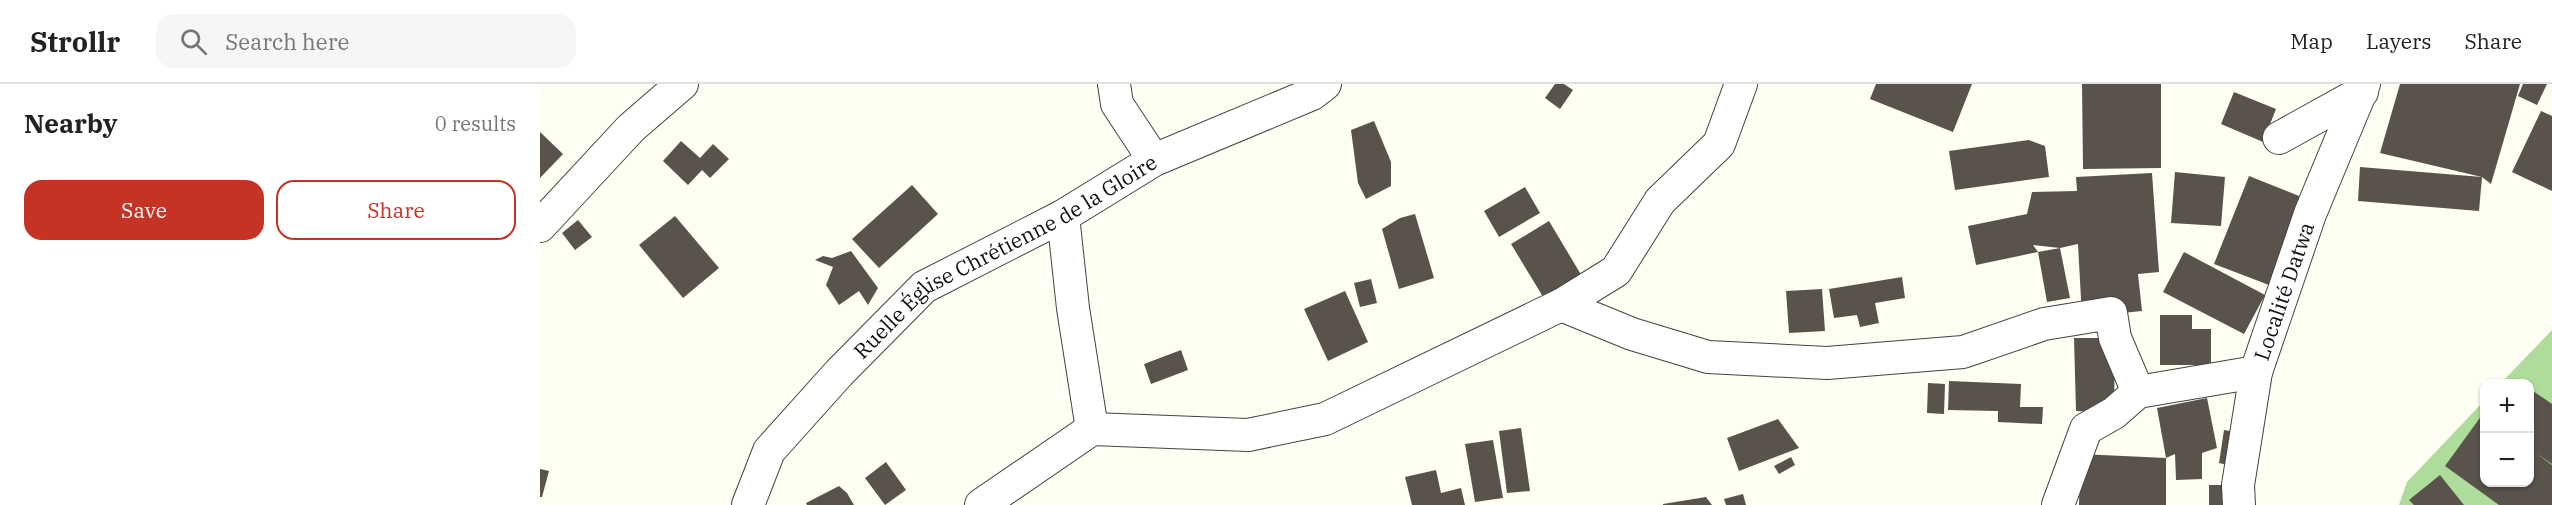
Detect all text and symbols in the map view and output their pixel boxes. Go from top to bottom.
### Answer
search box [156,14,576,68]
text: Strollr [30,23,120,60]
icon: search [177,25,210,58]
text: Search here [225,27,349,56]
text: Map [2290,27,2333,55]
text: Layers [2366,27,2432,55]
text: Share [2465,27,2522,55]
text: Nearby [24,106,118,140]
text: 0 results [435,110,516,137]
street label: Ruelle Église Chrétienne de la Gloire [847,148,1162,364]
button: Save [24,180,264,240]
button: Share [276,180,516,240]
street label: Localité Datwa [2247,218,2320,364]
map controls [2480,379,2534,487]
button: + [2480,379,2534,433]
button: − [2480,433,2534,487]

